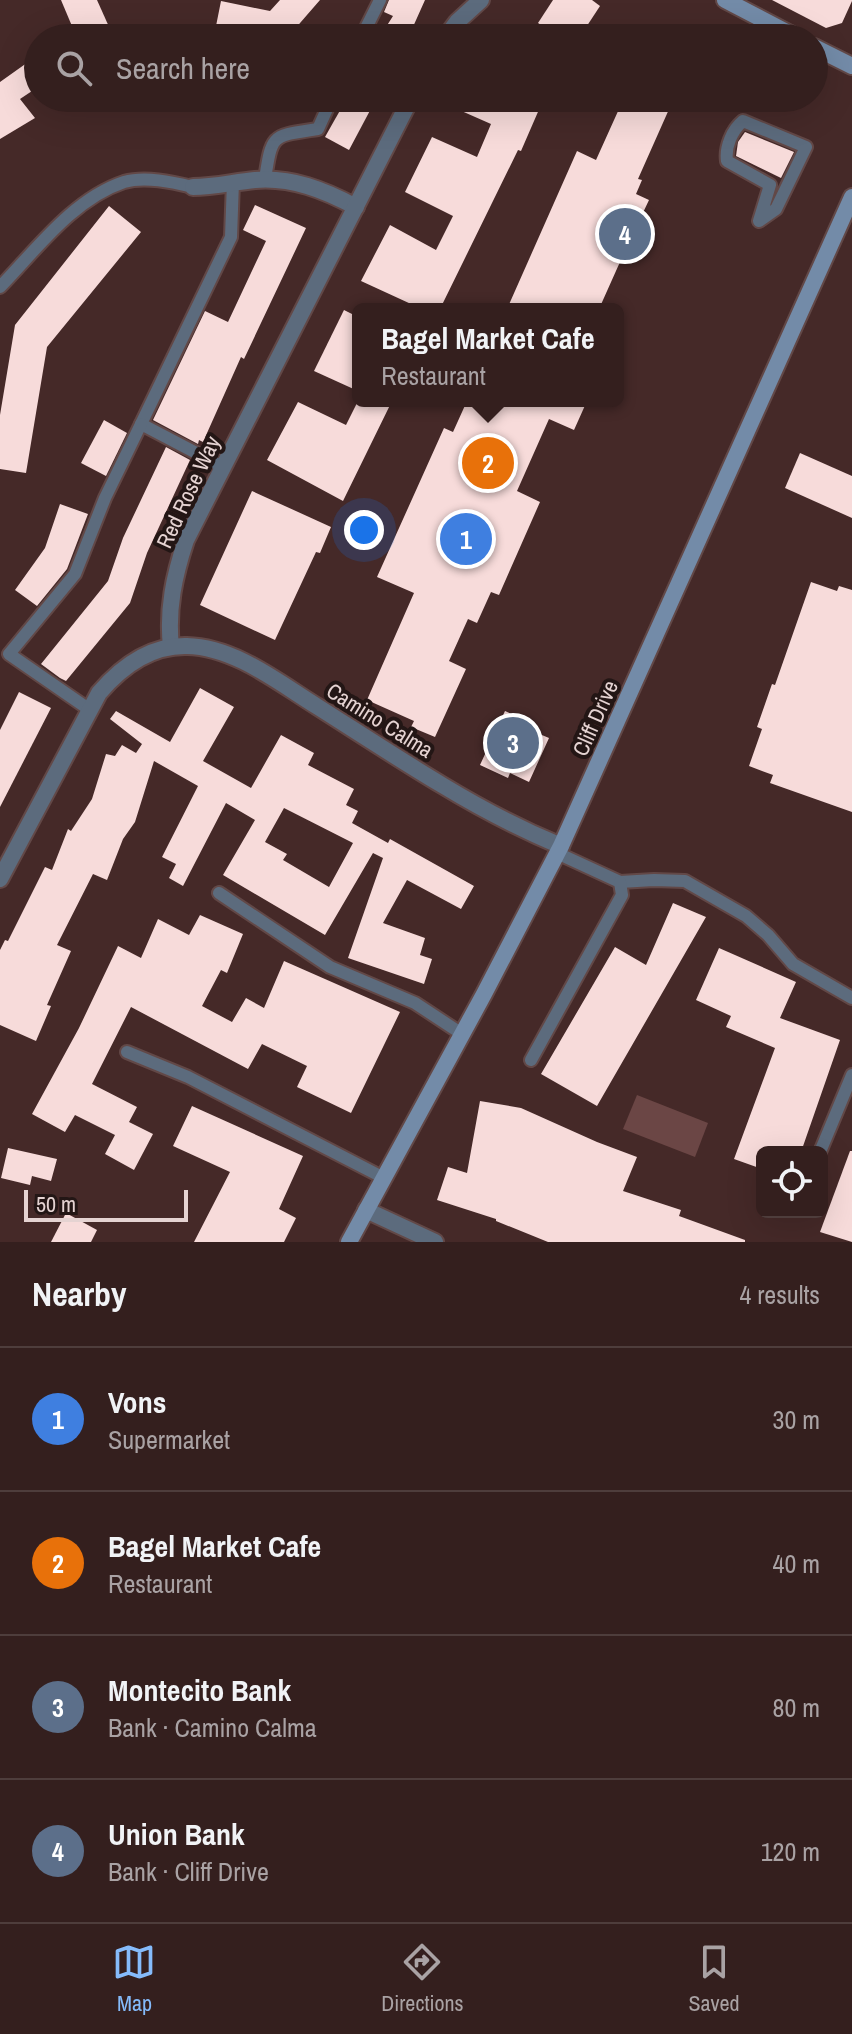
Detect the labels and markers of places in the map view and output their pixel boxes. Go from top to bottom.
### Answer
pin: 4 [599,204,651,264]
pin: 2 [462,433,514,493]
pin: 1 [440,509,492,569]
pin: 3 [487,713,539,773]

